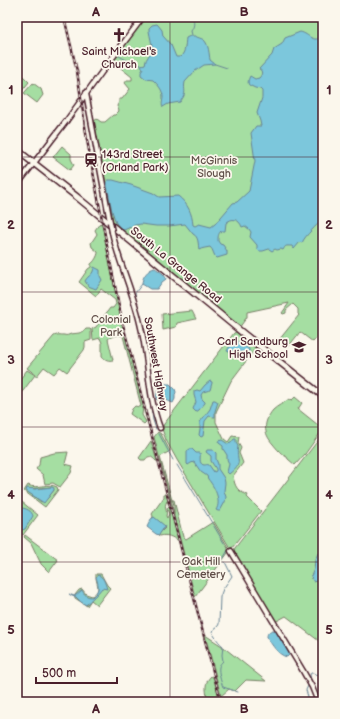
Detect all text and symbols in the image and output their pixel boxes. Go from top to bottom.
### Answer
text: A [91,4,100,20]
text: B [239,4,249,20]
church icon: Saint Michael's Church [111,27,127,43]
place label: Saint Michael's Church [82,45,157,71]
text: 1 [8,82,14,98]
text: 1 [326,82,332,98]
place label: 143rd Street (Orland Park) [102,148,169,174]
station icon: 143rd Street (Orland Park) [83,152,99,168]
park label: McGinnis Slough [191,154,238,180]
text: 2 [7,217,15,233]
text: 2 [325,217,333,233]
street label: South La Grange Road [128,224,224,306]
park label: Colonial Park [91,313,131,339]
street label: Southwest Highway [141,316,171,412]
place label: Carl Sandburg High School [217,335,288,361]
school or university icon: Carl Sandburg High School [291,339,307,355]
text: 3 [7,352,15,368]
text: 3 [325,352,333,368]
text: 4 [7,487,15,503]
text: 4 [325,487,333,503]
park label: Oak Hill Cemetery [176,555,226,581]
text: 5 [7,622,15,638]
text: 5 [325,622,333,638]
scale bar [36,659,117,685]
text: 500 m [42,666,76,681]
text: A [91,701,100,717]
text: B [239,701,249,717]

